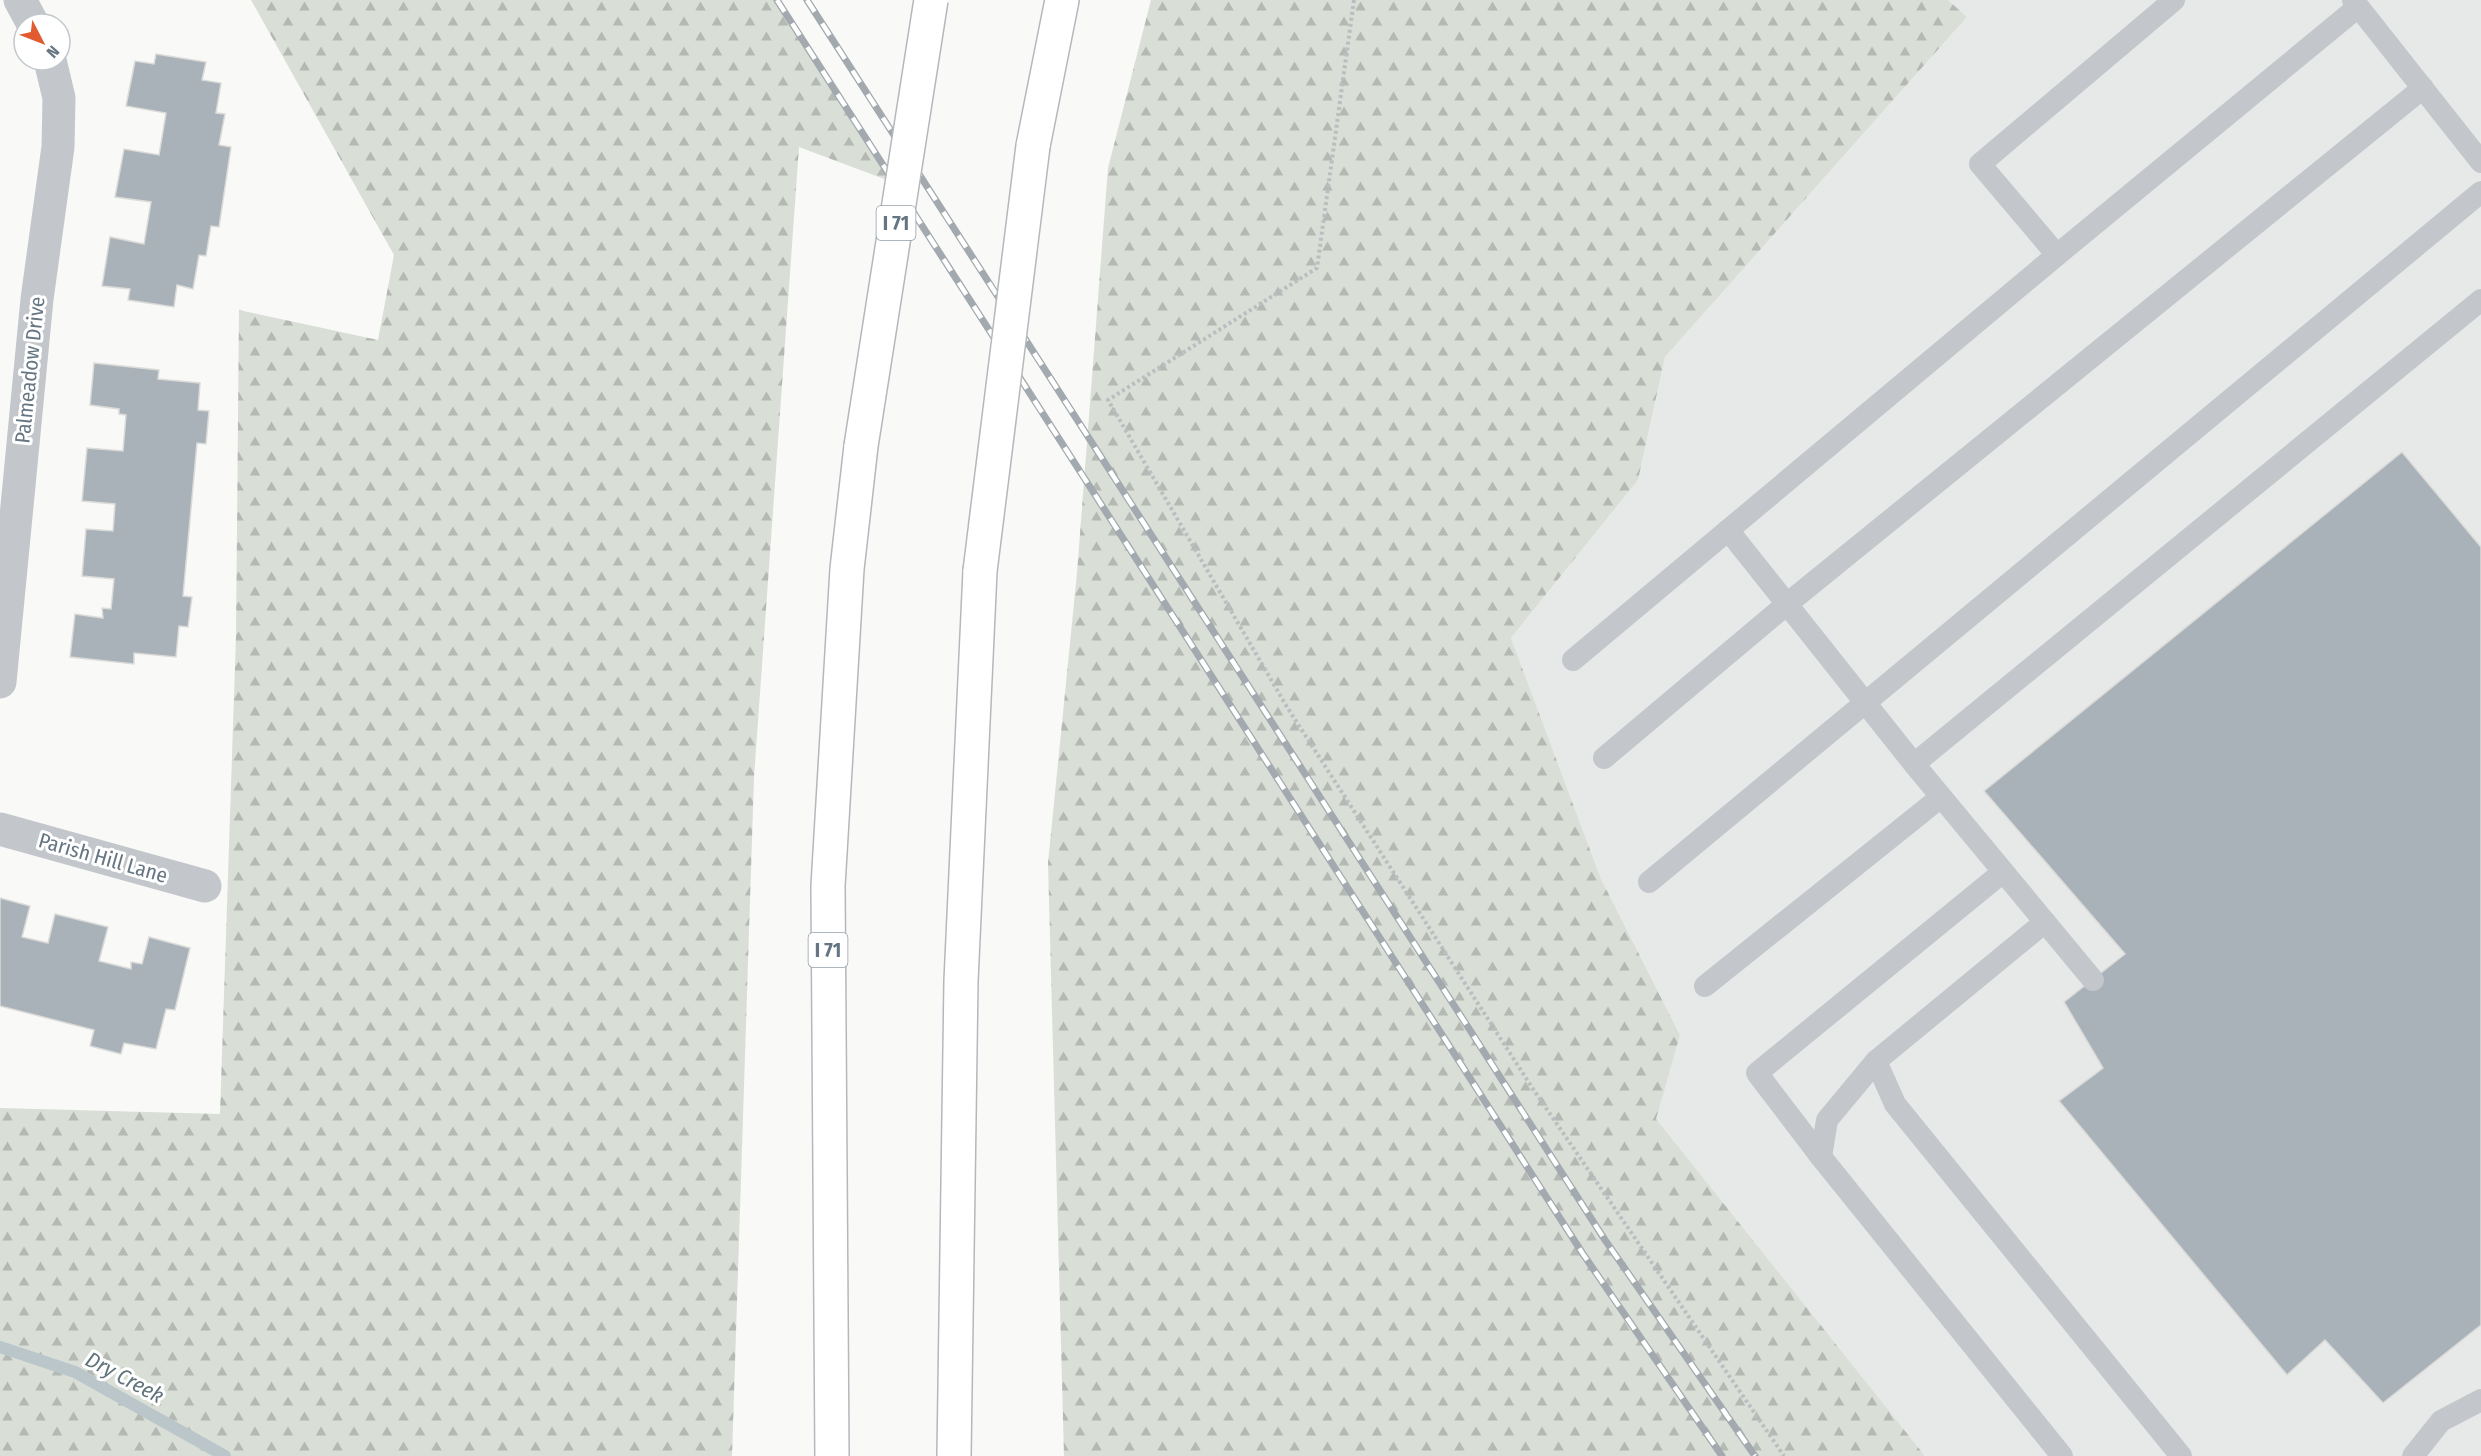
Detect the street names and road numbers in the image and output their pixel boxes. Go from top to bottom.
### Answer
road number: I 71 [876,206,916,240]
street label: Palmeadow Drive [9,295,51,445]
street label: Parish Hill Lane [36,827,170,889]
road number: I 71 [808,933,848,967]

